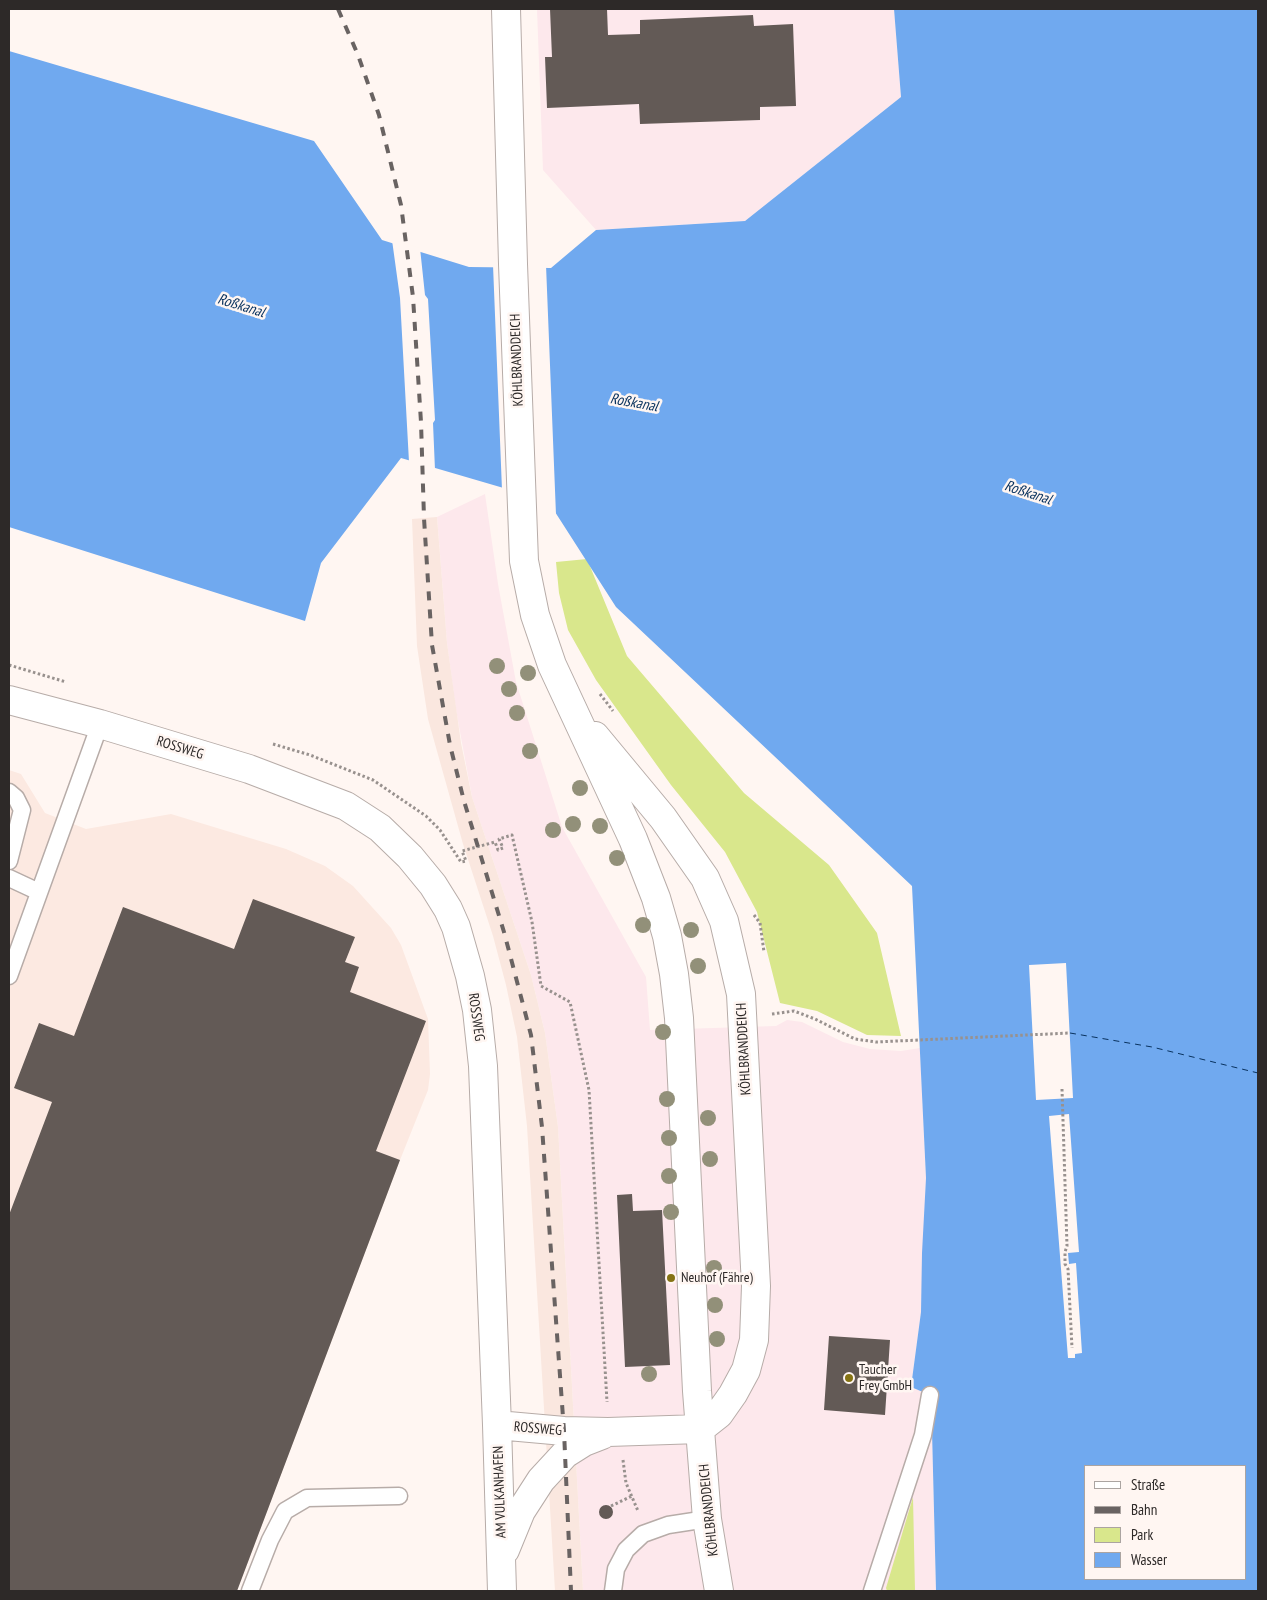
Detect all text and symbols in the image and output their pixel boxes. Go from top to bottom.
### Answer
water label: Roßkanal [215,290,267,322]
street label: KÖHLBRANDDEICH [507,313,527,407]
water label: Roßkanal [609,390,659,416]
water label: Roßkanal [1002,477,1054,509]
street label: ROSSWEG [154,733,206,763]
street label: ROSSWEG [464,992,488,1042]
street label: KÖHLBRANDDEICH [733,1002,755,1096]
place label: Neuhof (Fähre) [681,1270,753,1286]
marker: Neuhof (Fähre) [665,1272,677,1284]
place label: Taucher Frey GmbH [859,1362,912,1394]
marker: Taucher Frey GmbH [843,1372,855,1384]
street label: ROSSWEG [513,1419,563,1439]
street label: AM VULKANHAFEN [490,1446,510,1538]
street label: KÖHLBRANDDEICH [696,1463,722,1557]
legend [1084,1465,1247,1580]
text: Straße [1131,1475,1165,1494]
text: Bahn [1131,1500,1157,1519]
text: Park [1131,1525,1153,1544]
text: Wasser [1131,1550,1167,1569]

